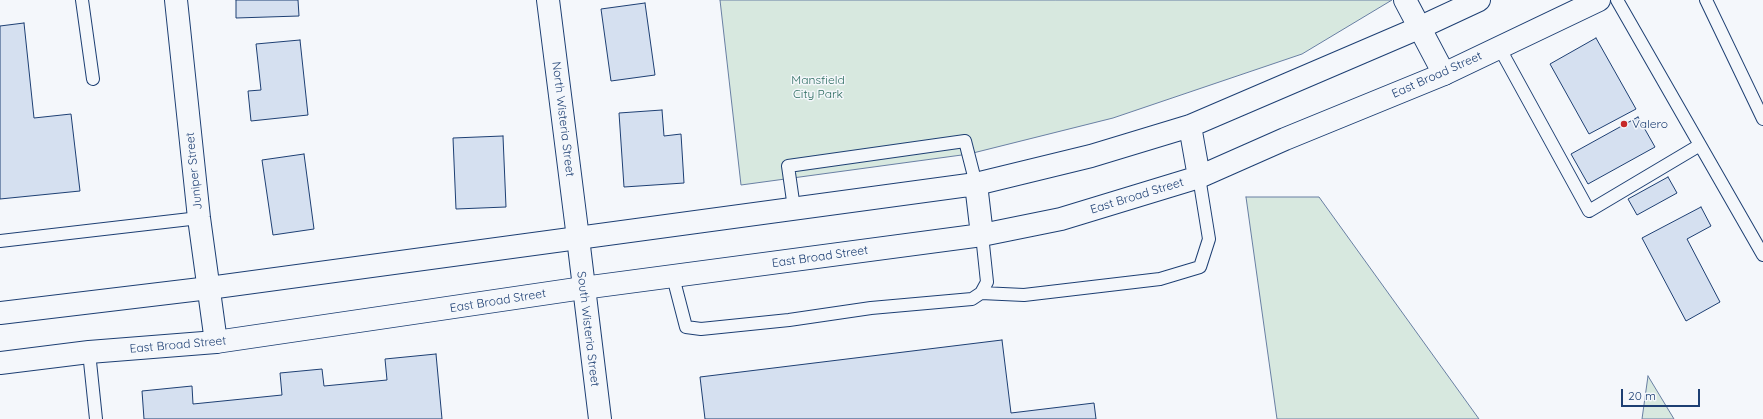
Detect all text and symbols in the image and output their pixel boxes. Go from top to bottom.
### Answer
street label: East Broad Street [1390,49,1484,101]
street label: North Wisteria Street [549,61,577,177]
park label: Mansfield City Park [791,73,845,101]
place label: Valero [1632,117,1668,131]
marker: Valero [1619,119,1629,129]
street label: Juniper Street [183,131,205,211]
street label: East Broad Street [1088,175,1186,217]
street label: East Broad Street [771,243,869,271]
street label: South Wisteria Street [574,271,602,387]
street label: East Broad Street [449,286,547,316]
street label: East Broad Street [129,334,227,356]
scale bar [1623,381,1702,407]
text: 20 m [1628,388,1656,403]

